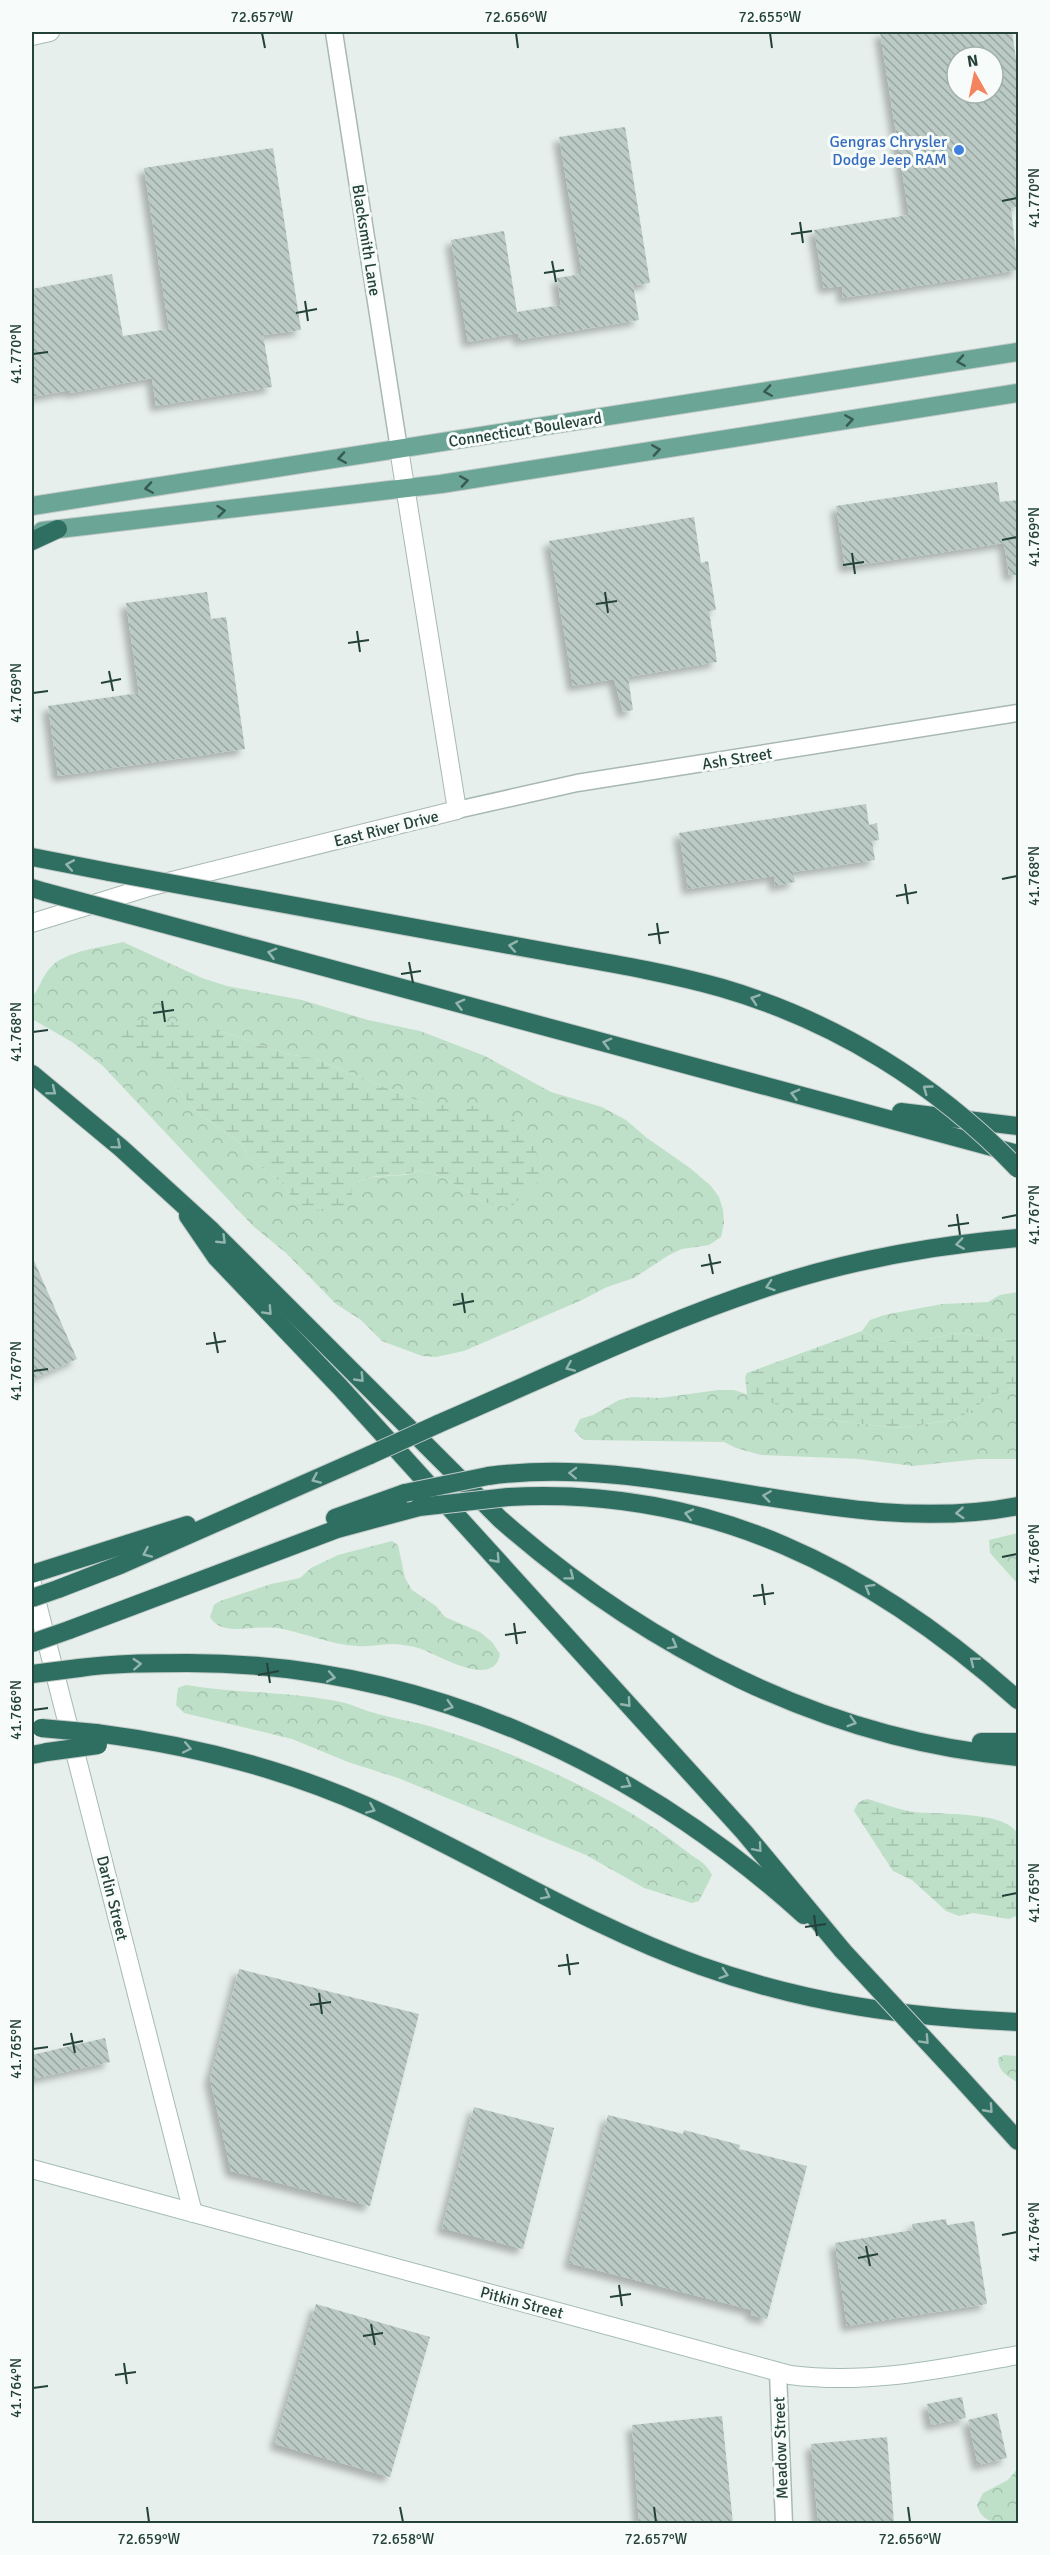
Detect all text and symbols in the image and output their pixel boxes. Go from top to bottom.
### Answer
text: 72.657°W [231,8,294,26]
text: 72.656°W [485,8,548,26]
text: 72.655°W [739,8,802,26]
north arrow [945,45,1005,105]
text: N [966,50,980,72]
place label: Gengras Chrysler Dodge Jeep RAM [830,132,947,170]
marker: Gengras Chrysler Dodge Jeep RAM [952,143,966,157]
text: 41.770°N [1025,168,1043,228]
street label: Blacksmith Lane [347,183,385,297]
text: 41.770°N [7,324,25,384]
one-way arrow [956,355,965,367]
one-way arrow [763,384,773,396]
street label: Connecticut Boulevard [447,408,603,452]
one-way arrow [844,414,854,427]
one-way arrow [652,445,661,457]
one-way arrow [337,451,346,463]
one-way arrow [459,475,468,487]
one-way arrow [144,481,154,493]
one-way arrow [216,505,225,518]
text: 41.769°N [1025,507,1043,567]
text: 41.769°N [7,663,25,723]
street label: Ash Street [701,744,774,774]
street label: East River Drive [332,806,441,852]
text: 41.768°N [1025,846,1043,906]
one-way arrow [66,859,76,872]
one-way arrow [508,940,517,952]
one-way arrow [267,948,278,960]
one-way arrow [750,994,761,1006]
one-way arrow [455,998,465,1011]
text: 41.768°N [7,1002,25,1062]
one-way arrow [602,1038,613,1050]
one-way arrow [45,1083,56,1094]
one-way arrow [923,1085,934,1096]
one-way arrow [791,1088,801,1101]
one-way arrow [110,1138,121,1149]
text: 41.767°N [1025,1185,1043,1245]
one-way arrow [215,1233,226,1244]
one-way arrow [956,1237,965,1250]
one-way arrow [765,1279,776,1292]
one-way arrow [261,1304,272,1314]
text: 41.767°N [7,1341,25,1401]
one-way arrow [565,1360,576,1372]
one-way arrow [352,1371,363,1382]
one-way arrow [569,1466,578,1479]
one-way arrow [312,1472,323,1484]
one-way arrow [762,1491,771,1503]
one-way arrow [956,1507,965,1520]
one-way arrow [684,1508,694,1521]
text: 41.766°N [1025,1524,1043,1584]
one-way arrow [142,1546,153,1558]
one-way arrow [489,1552,500,1563]
one-way arrow [563,1569,574,1580]
one-way arrow [865,1583,875,1595]
one-way arrow [667,1638,677,1649]
one-way arrow [133,1658,142,1670]
one-way arrow [970,1658,981,1669]
one-way arrow [327,1670,336,1682]
text: 41.766°N [7,1680,25,1740]
one-way arrow [620,1696,631,1707]
one-way arrow [443,1699,454,1711]
one-way arrow [846,1714,857,1727]
one-way arrow [181,1741,191,1754]
one-way arrow [621,1777,631,1788]
one-way arrow [365,1801,376,1813]
one-way arrow [751,1841,762,1852]
street label: Darlin Street [92,1854,132,1943]
text: 41.765°N [1025,1863,1043,1923]
one-way arrow [540,1888,551,1900]
one-way arrow [718,1966,729,1979]
text: 41.765°N [7,2019,25,2079]
one-way arrow [918,2032,929,2043]
one-way arrow [982,2102,993,2112]
text: 41.764°N [1025,2202,1043,2262]
street label: Pitkin Street [478,2282,566,2324]
text: 41.764°N [7,2358,25,2418]
street label: Meadow Street [769,2396,793,2499]
text: 72.659°W [118,2530,181,2548]
text: 72.658°W [372,2530,435,2548]
text: 72.657°W [625,2530,688,2548]
text: 72.656°W [879,2530,942,2548]

